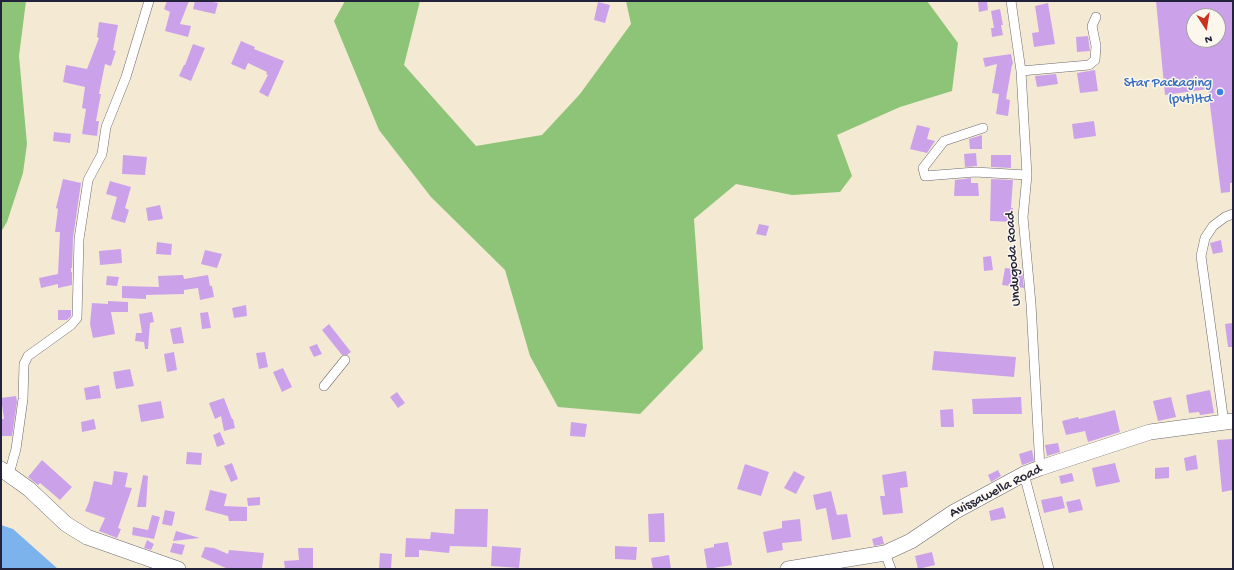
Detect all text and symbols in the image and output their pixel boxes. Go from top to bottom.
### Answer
north arrow [1186,8,1226,48]
text: N [1204,32,1213,45]
place label: Star Packaging (pvt)ltd [1124,76,1212,108]
marker: Star Packaging (pvt)ltd [1215,87,1225,97]
street label: Undugoda Road [1002,211,1026,307]
street label: Avissawella Road [947,461,1045,523]

